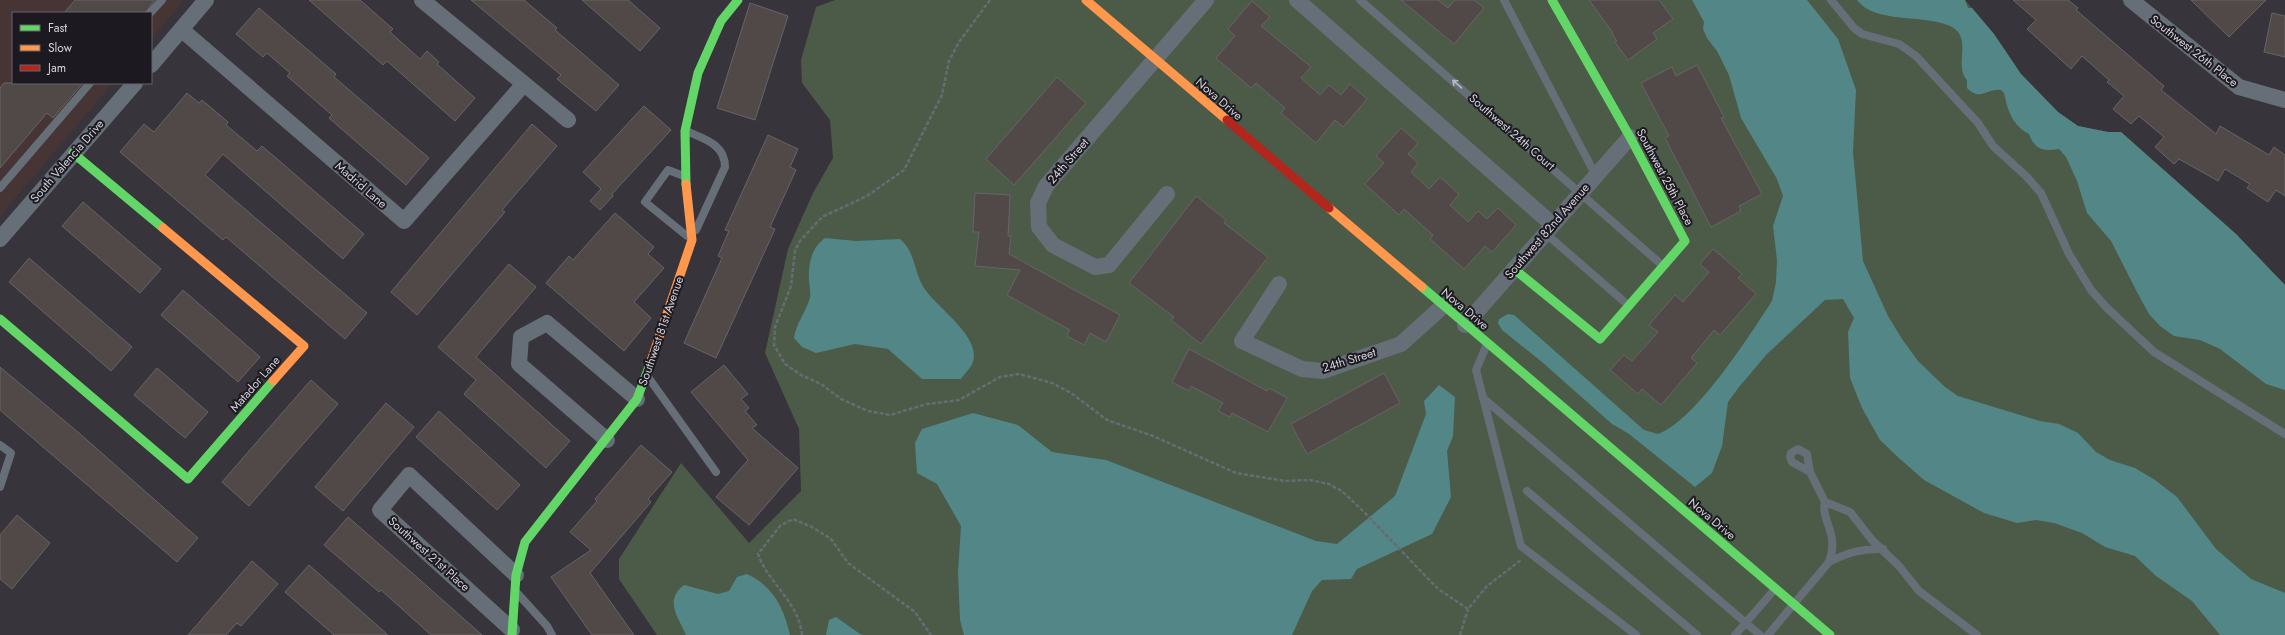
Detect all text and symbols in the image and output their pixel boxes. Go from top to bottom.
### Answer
street label: Southwest 26th Place [2146,11,2242,91]
legend [12,12,152,84]
text: Fast [48,19,67,37]
text: Slow [48,39,73,57]
text: Jam [46,59,66,77]
street label: Nova Drive [1192,74,1246,124]
one-way arrow [1452,80,1462,89]
street label: Southwest 24th Court [1465,90,1559,175]
street label: South Valencia Drive [26,116,108,206]
street label: Southwest 25th Place [1632,125,1698,229]
street label: 24th Street [1043,134,1093,188]
street label: Madrid Lane [331,157,391,213]
street label: Southwest 82nd Avenue [1500,179,1594,283]
street label: Southwest 81st Avenue [634,274,688,388]
street label: Nova Drive [1437,284,1493,334]
street label: 24th Street [1320,343,1378,377]
street label: Matador Lane [226,352,284,416]
street label: Nova Drive [1684,494,1740,544]
street label: Southwest 21st Place [384,512,474,596]

